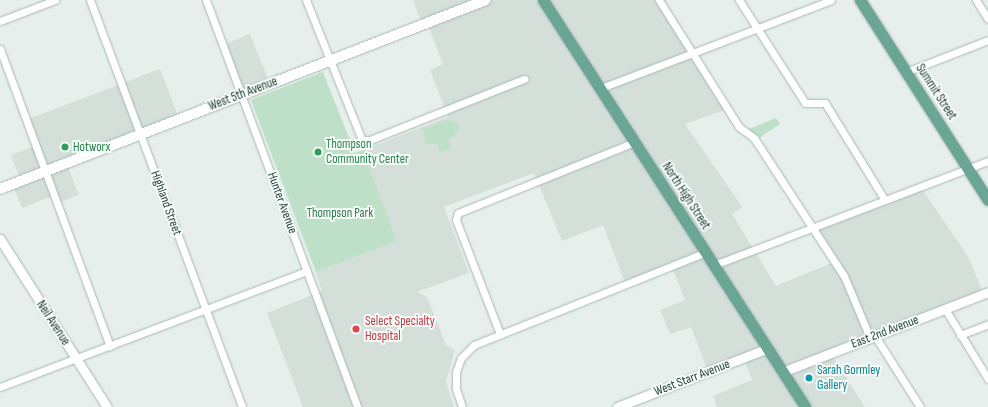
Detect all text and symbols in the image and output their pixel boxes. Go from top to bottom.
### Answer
street label: Summit Street [912,61,960,123]
street label: West 5th Avenue [206,74,280,114]
place label: Thompson Community Center [326,137,409,168]
place label: Hotworx [73,139,110,155]
marker: Hotworx [60,142,70,152]
marker: Thompson Community Center [313,147,323,157]
street label: North High Street [659,160,713,232]
street label: Highland Street [147,169,185,237]
street label: Hunter Avenue [264,170,300,236]
park label: Thompson Park [307,205,373,221]
street label: Neil Avenue [33,298,73,348]
street label: East 2nd Avenue [849,312,921,352]
place label: Select Specialty Hospital [365,314,435,345]
marker: Select Specialty Hospital [350,323,362,335]
street label: West Starr Avenue [652,356,732,400]
place label: Sarah Gormley Gallery [817,363,880,394]
marker: Sarah Gormley Gallery [804,373,814,383]

